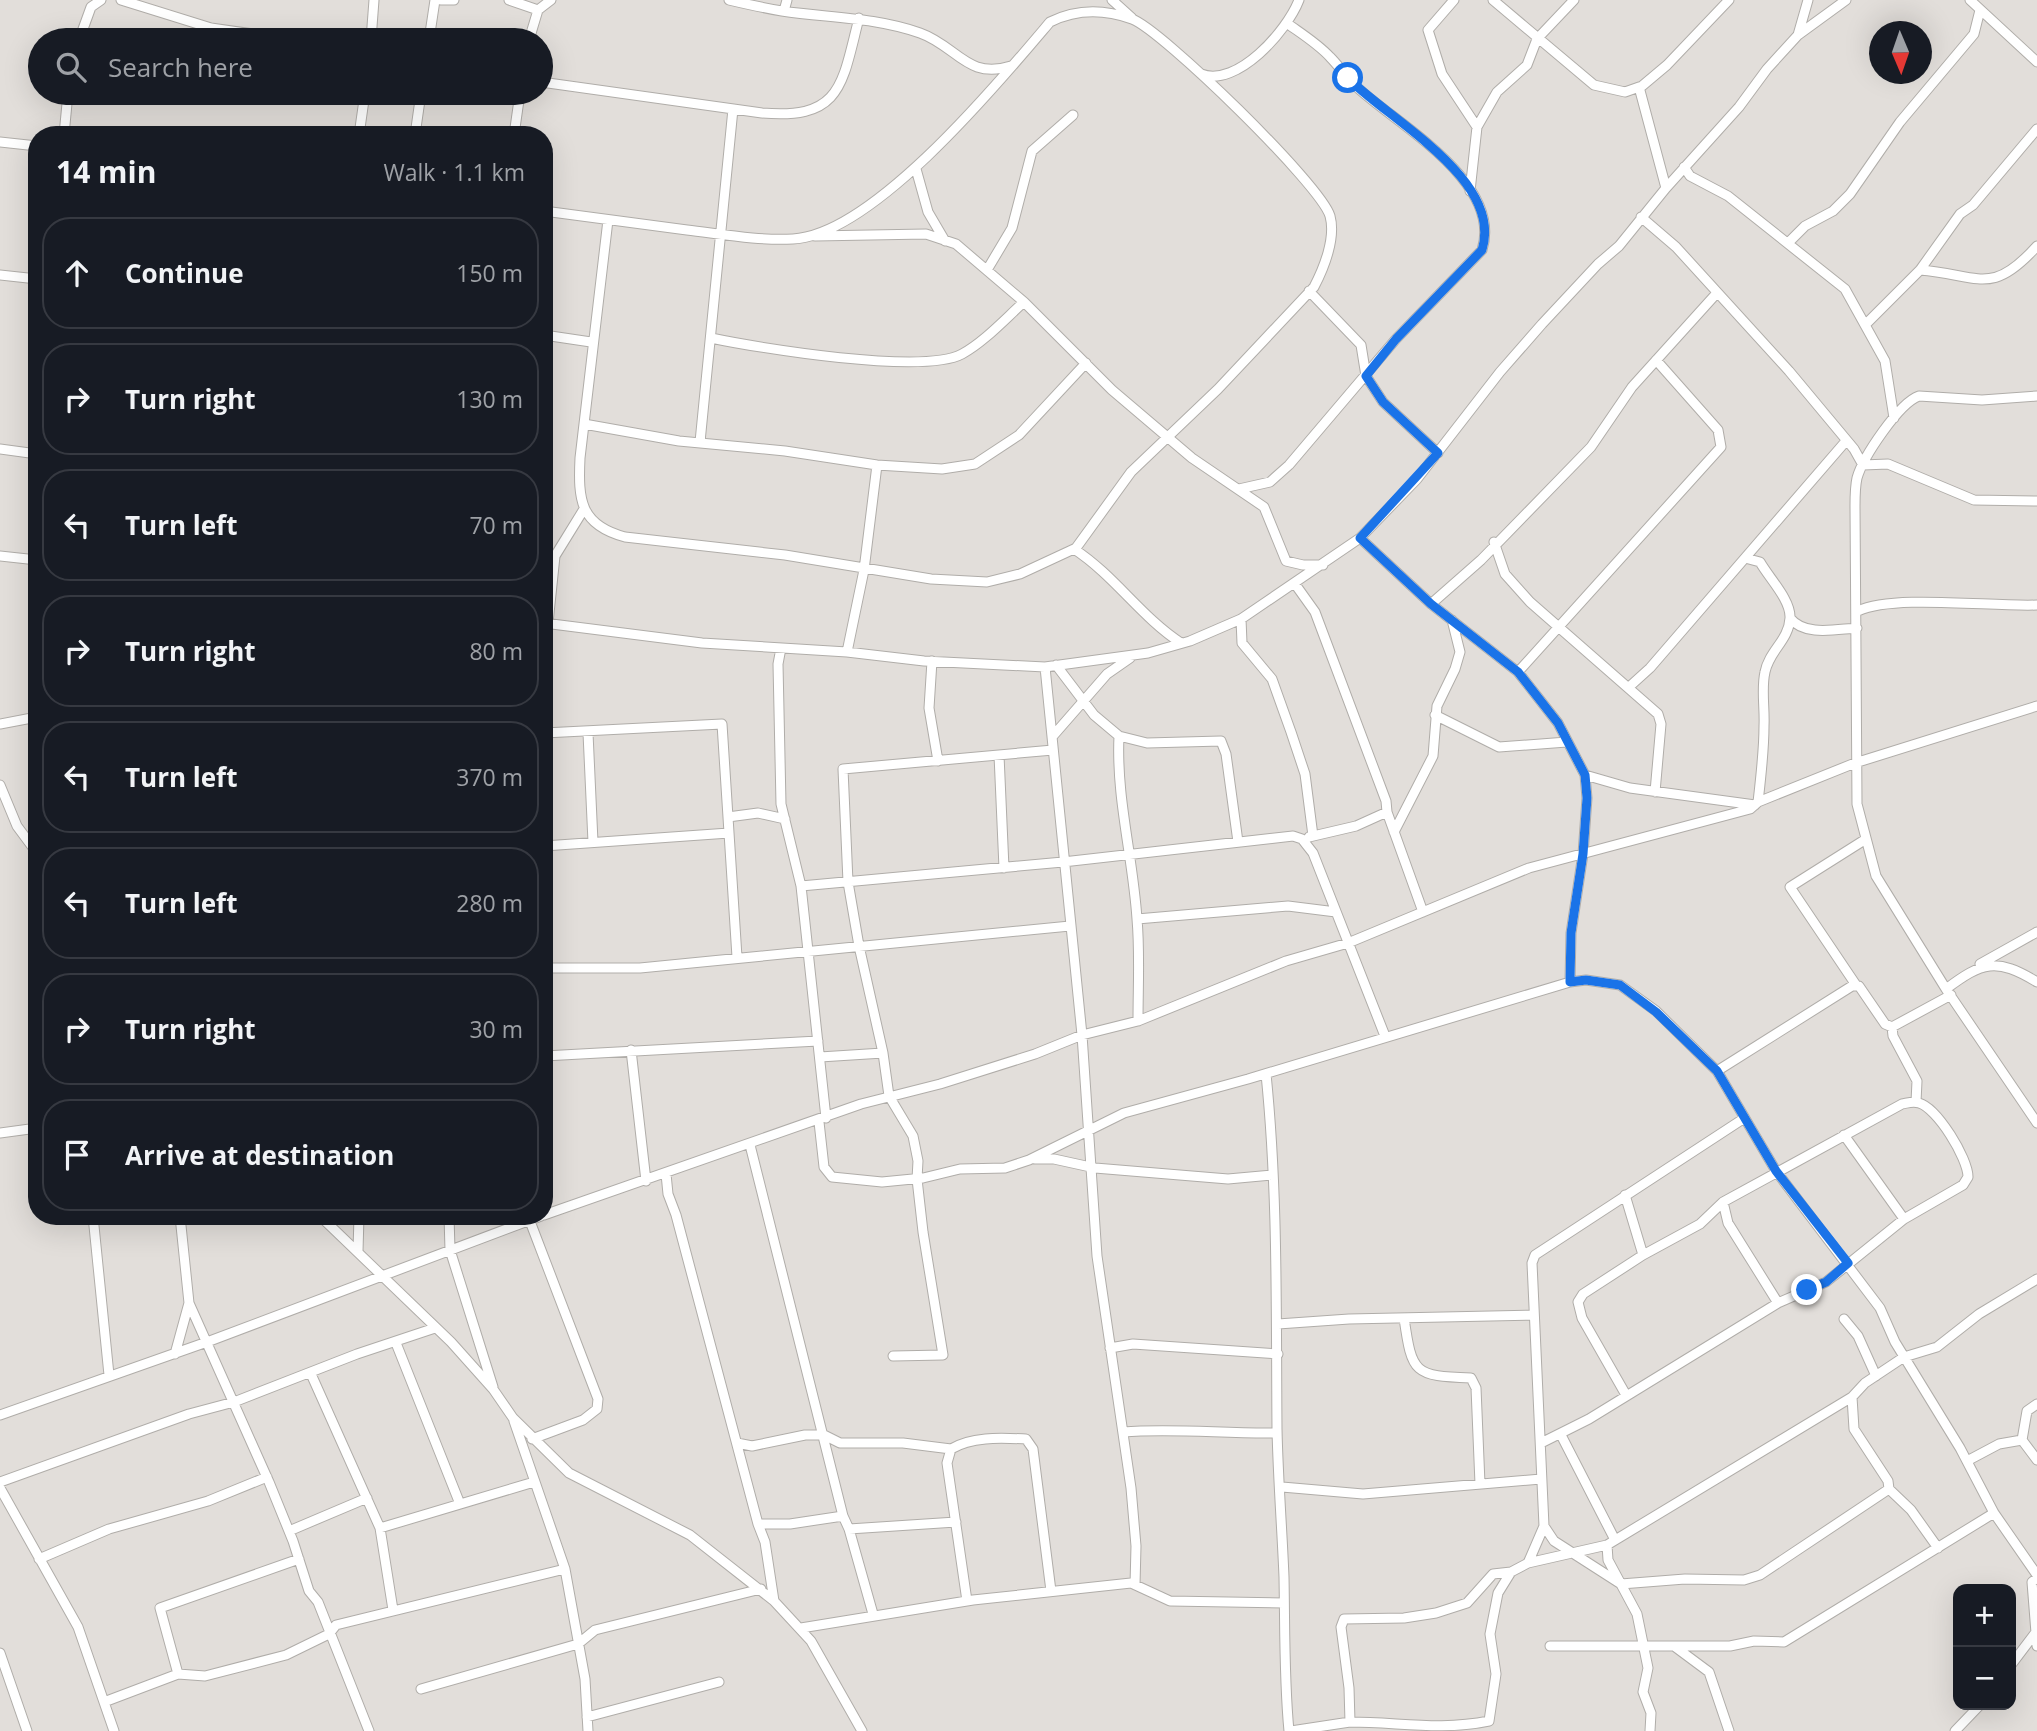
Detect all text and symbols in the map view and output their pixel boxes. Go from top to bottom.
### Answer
north arrow [1869,21,1932,84]
search box [28,28,553,105]
icon: search [52,48,90,86]
text: Search here [108,49,253,85]
route start [1332,62,1363,93]
text: 14 min [56,151,156,192]
text: Walk · 1.1 km [383,156,525,188]
icon: ahead [58,254,96,292]
text: Continue [125,255,244,291]
text: 150 m [456,257,523,289]
icon: right [58,380,96,418]
text: Turn right [125,381,256,417]
text: 130 m [456,383,523,415]
icon: left [58,506,96,544]
text: Turn left [125,507,237,543]
text: 70 m [469,509,523,541]
icon: right [58,632,96,670]
text: Turn right [125,633,256,669]
text: 80 m [469,635,523,667]
icon: left [58,758,96,796]
text: Turn left [125,759,237,795]
text: 370 m [456,761,523,793]
icon: left [58,884,96,922]
text: Turn left [125,885,237,921]
text: 280 m [456,887,523,919]
icon: right [58,1010,96,1048]
text: Turn right [125,1011,256,1047]
text: 30 m [469,1013,523,1045]
icon: arrive [58,1136,96,1174]
text: Arrive at destination [125,1137,394,1173]
route end [1791,1274,1822,1305]
map controls [1953,1584,2016,1710]
button: + [1953,1584,2016,1647]
button: − [1953,1647,2016,1710]

